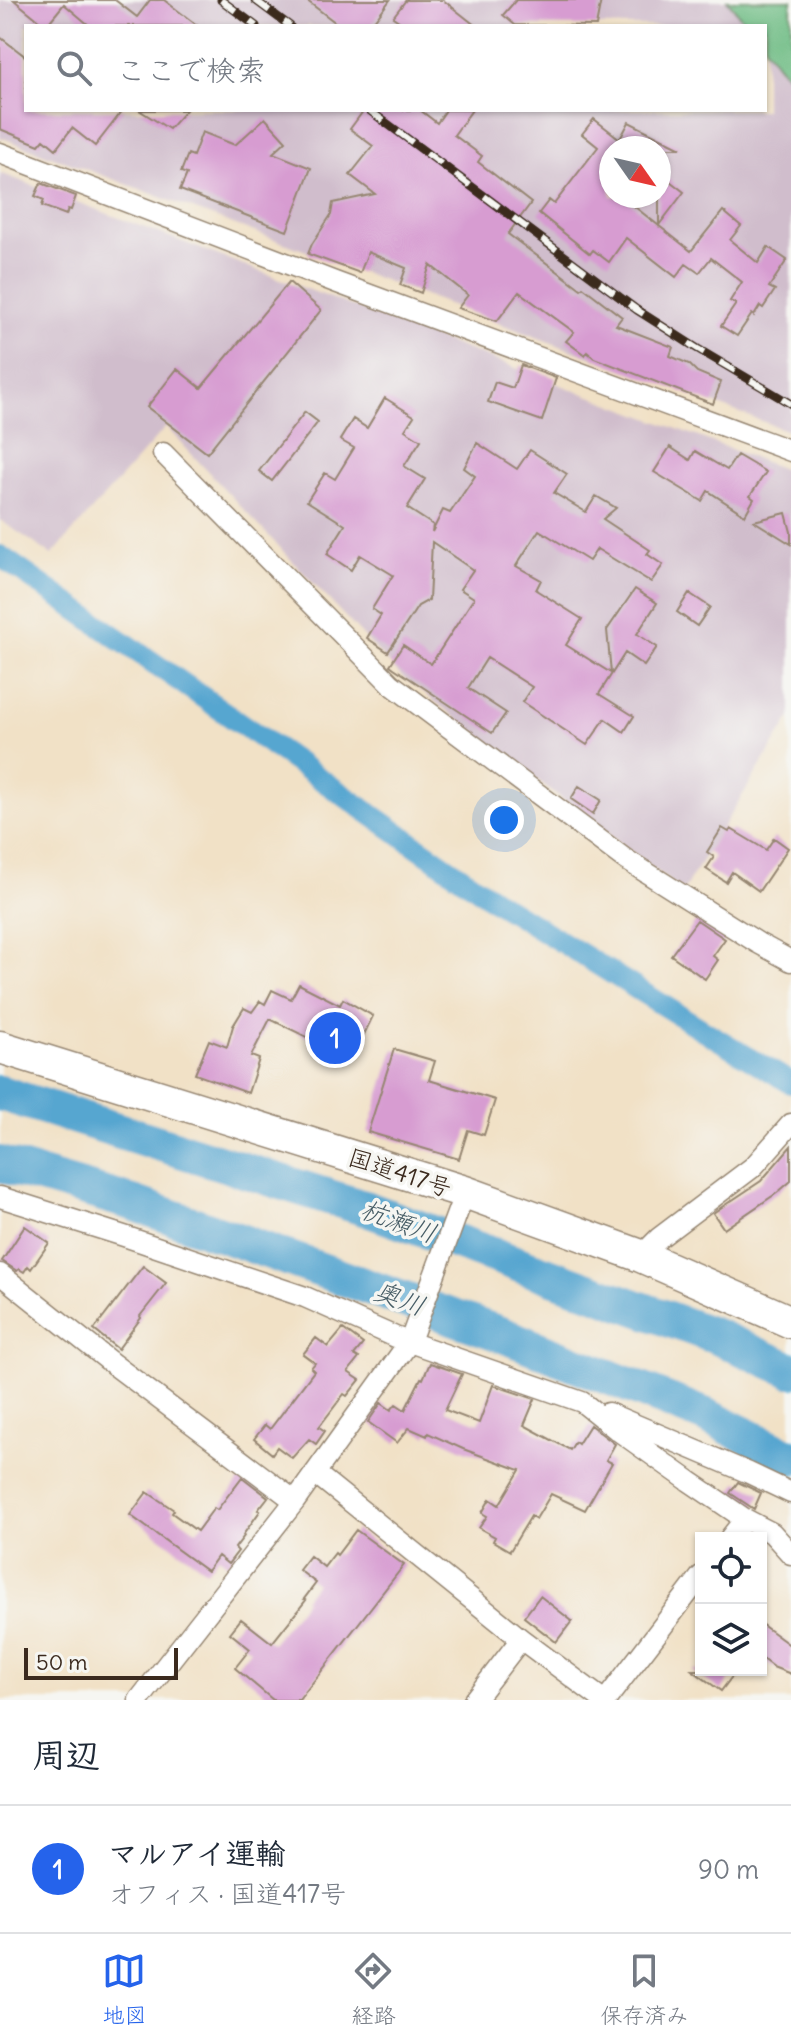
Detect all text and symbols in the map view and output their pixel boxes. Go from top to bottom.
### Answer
search box [24,24,767,112]
icon: search [52,46,96,90]
text: ここで検索 [116,51,266,89]
north arrow [599,136,671,208]
your location [484,800,524,840]
pin: 1 [309,1008,361,1068]
street label: 国道417号 [345,1141,455,1203]
water label: 杭瀬川 [357,1192,441,1250]
water label: 奥川 [370,1274,430,1322]
map controls [695,1532,767,1676]
button: locate [695,1532,767,1604]
button: layers [695,1604,767,1676]
scale bar [24,1644,178,1680]
text: 50 m [36,1648,88,1676]
text: 周辺 [32,1733,100,1776]
text: マルアイ運輸 [108,1834,286,1872]
text: 1 [53,1853,63,1886]
text: 90 m [698,1853,759,1886]
text: オフィス · 国道417号 [108,1877,346,1910]
tab: 地図 [102,1949,147,2029]
tab: 経路 [351,1949,396,2029]
tab: 保存済み [600,1949,689,2029]

